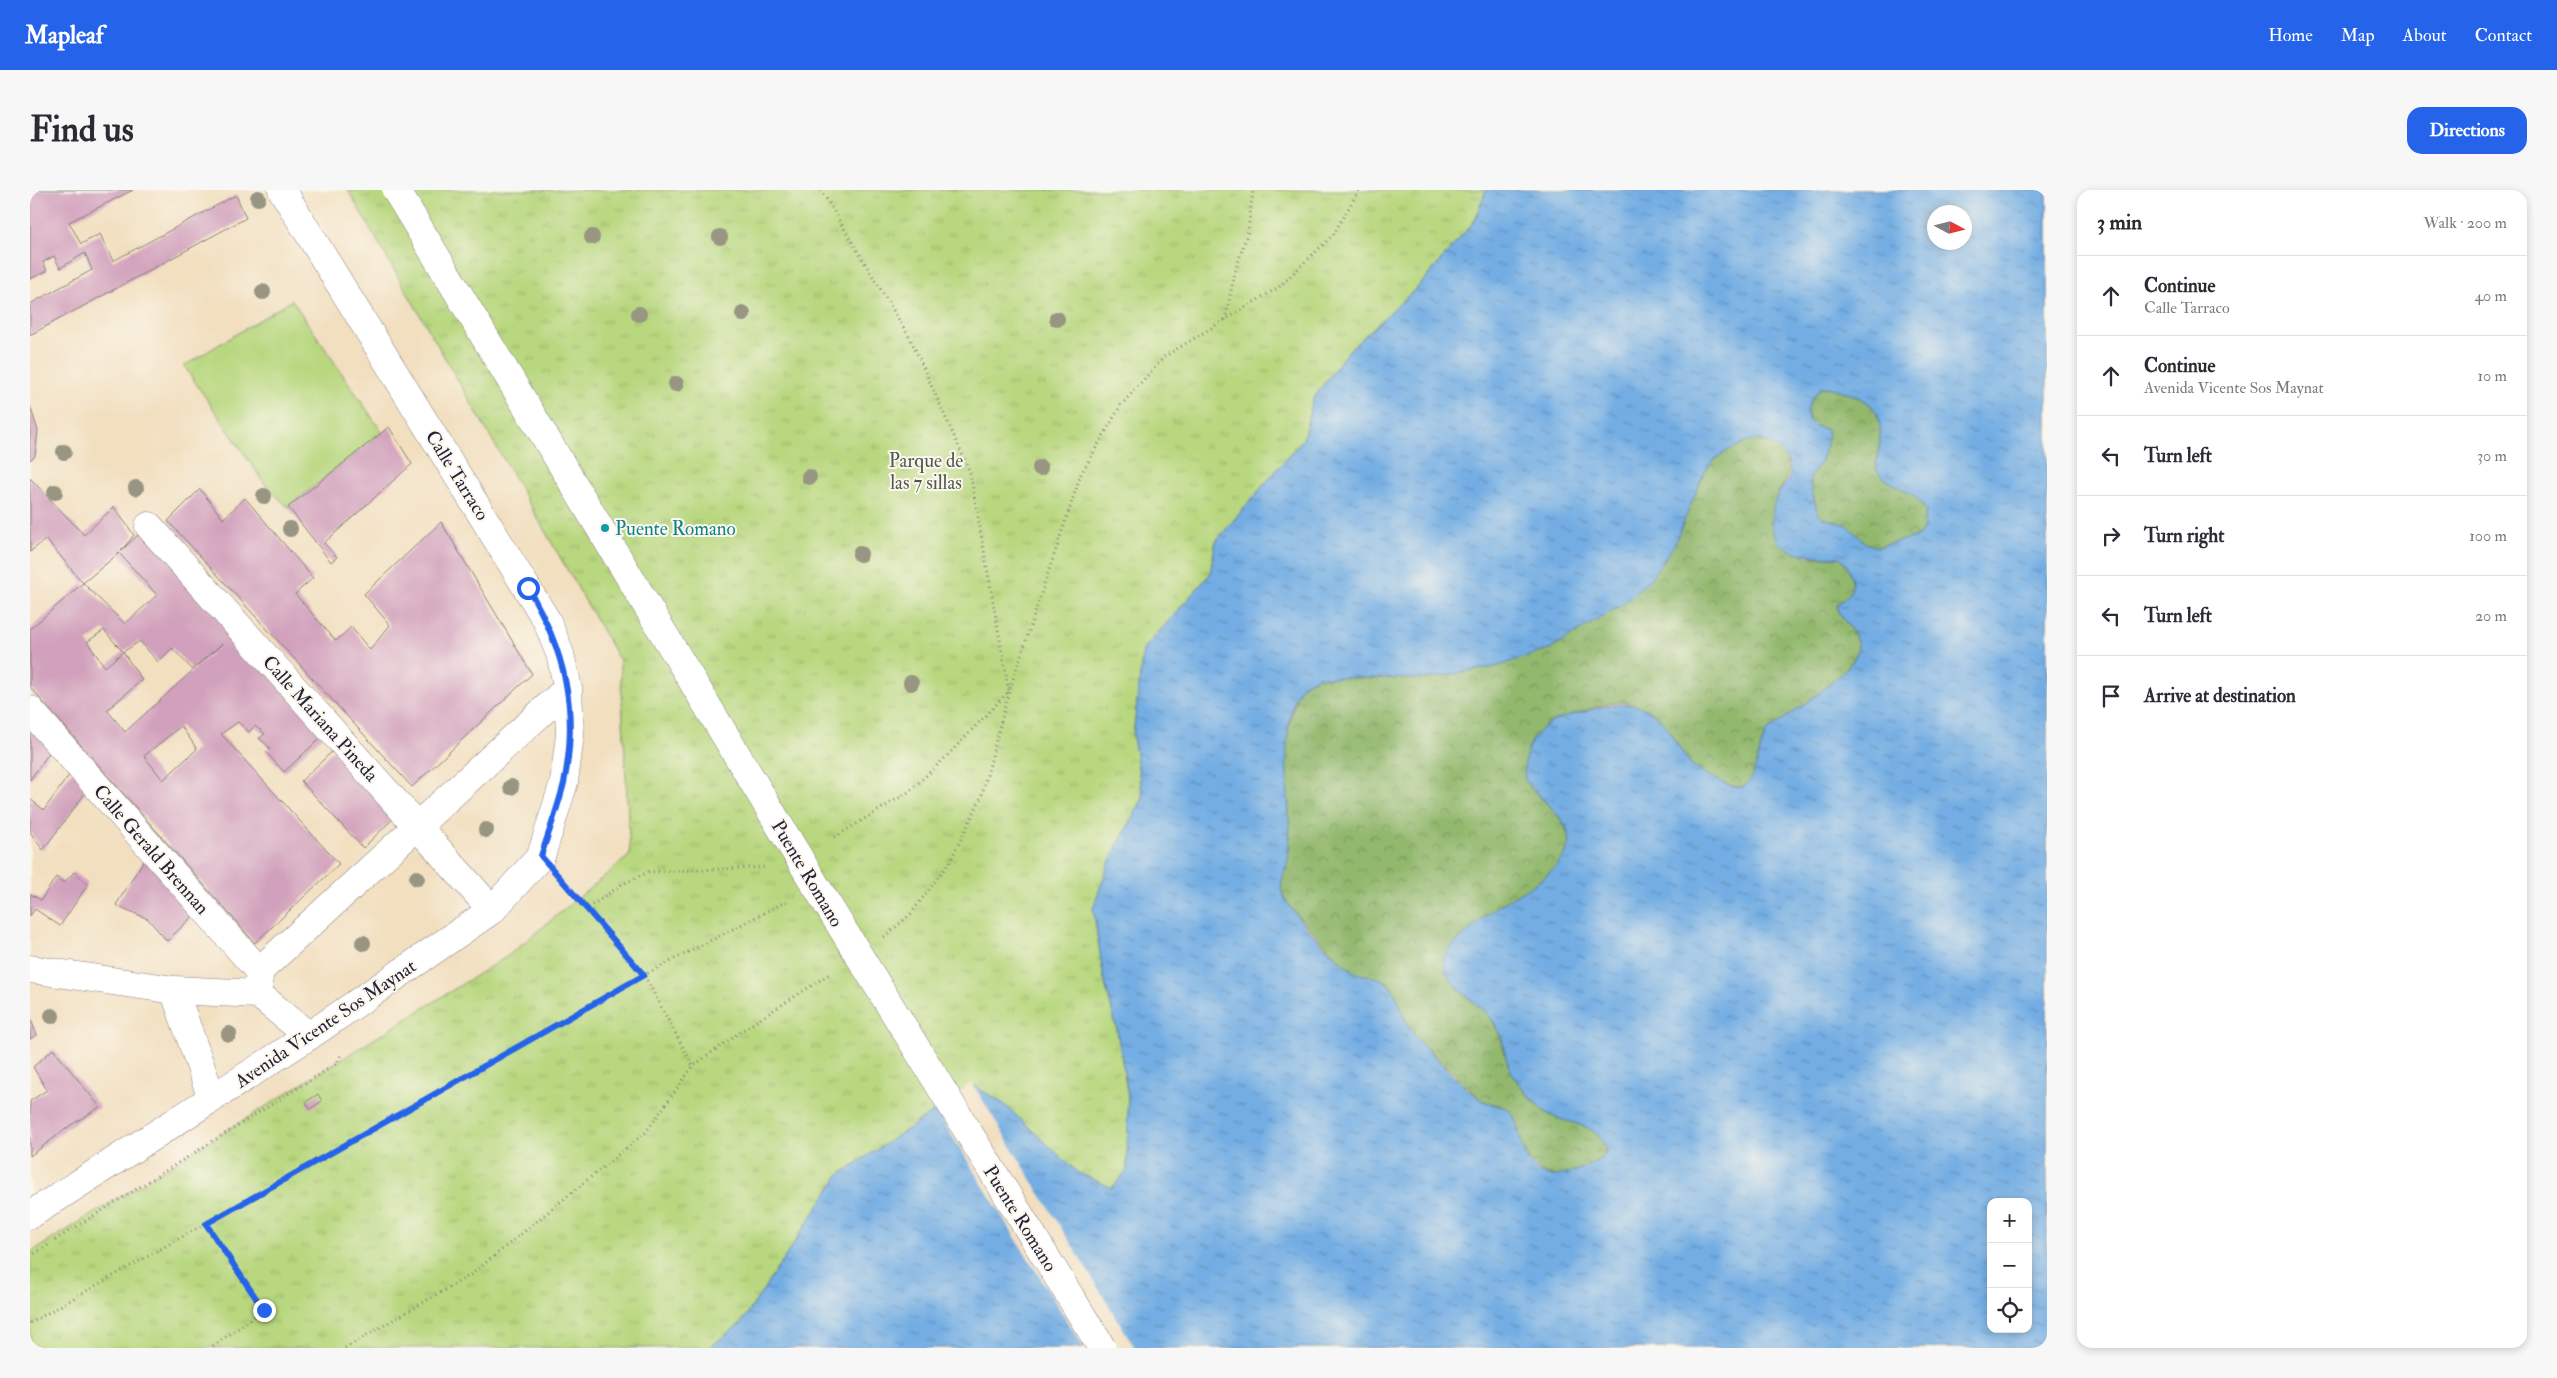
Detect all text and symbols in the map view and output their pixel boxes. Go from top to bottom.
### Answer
text: Mapleaf [25,20,104,51]
text: Home [2268,24,2313,47]
text: Map [2341,24,2375,47]
text: About [2403,24,2447,47]
text: Contact [2475,24,2532,47]
button: Directions [2407,107,2527,154]
text: Find us [30,108,134,152]
north arrow [1927,205,1972,250]
text: 3 min [2097,209,2142,236]
text: Walk · 200 m [2424,213,2507,233]
text: Continue [2144,274,2215,298]
icon: ahead [2097,282,2125,310]
text: 40 m [2474,286,2507,306]
text: Calle Tarraco [2144,298,2230,318]
text: Continue [2144,354,2215,378]
icon: ahead [2097,362,2125,390]
text: 10 m [2477,366,2507,386]
text: Avenida Vicente Sos Maynat [2144,378,2324,398]
street label: Calle Tarraco [420,426,494,525]
icon: left [2097,442,2125,470]
text: Turn left [2144,444,2212,468]
text: 30 m [2477,446,2507,466]
park label: Parque de las 7 sillas [889,449,963,495]
place label: Puente Romano [615,517,736,541]
marker: Puente Romano [599,522,611,534]
icon: right [2097,522,2125,550]
text: Turn right [2144,524,2224,548]
text: 100 m [2469,526,2507,546]
route start [517,577,540,600]
icon: left [2097,602,2125,630]
text: Turn left [2144,604,2212,628]
text: 20 m [2475,606,2507,626]
street label: Calle Mariana Pineda [257,650,383,787]
icon: arrive [2097,682,2125,710]
text: Arrive at destination [2144,684,2296,708]
street label: Calle Gerald Brennan [88,780,214,920]
street label: Puente Romano [766,816,849,931]
street label: Avenida Vicente Sos Maynat [230,954,421,1094]
street label: Puente Romano [978,1161,1062,1276]
map controls [1987,1198,2032,1333]
button: + [1987,1198,2032,1243]
button: − [1987,1243,2032,1288]
button: locate [1987,1288,2032,1333]
route end [253,1299,276,1322]

